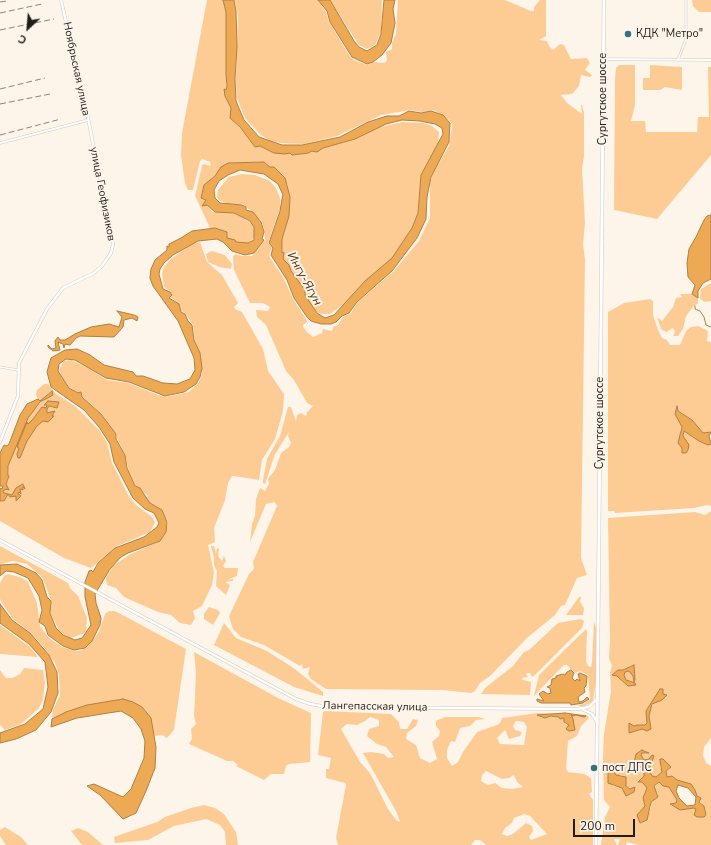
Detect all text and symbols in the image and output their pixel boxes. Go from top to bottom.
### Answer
north arrow [8,8,48,48]
street label: Ноябрьская улица [60,21,92,117]
place label: КДК "Метро" [636,27,703,41]
marker: КДК "Метро" [623,29,633,39]
text: С [16,31,29,48]
street label: Сургутское шоссе [596,53,610,145]
street label: улица Геофизиков [86,146,118,242]
water label: Ингу-Ягун [283,250,325,308]
street label: Сургутское шоссе [593,377,607,469]
street label: Лангепасская улица [322,699,428,715]
place label: пост ДПС [602,761,652,775]
marker: пост ДПС [589,763,599,773]
scale bar [575,811,637,837]
text: 200 m [580,818,615,834]

